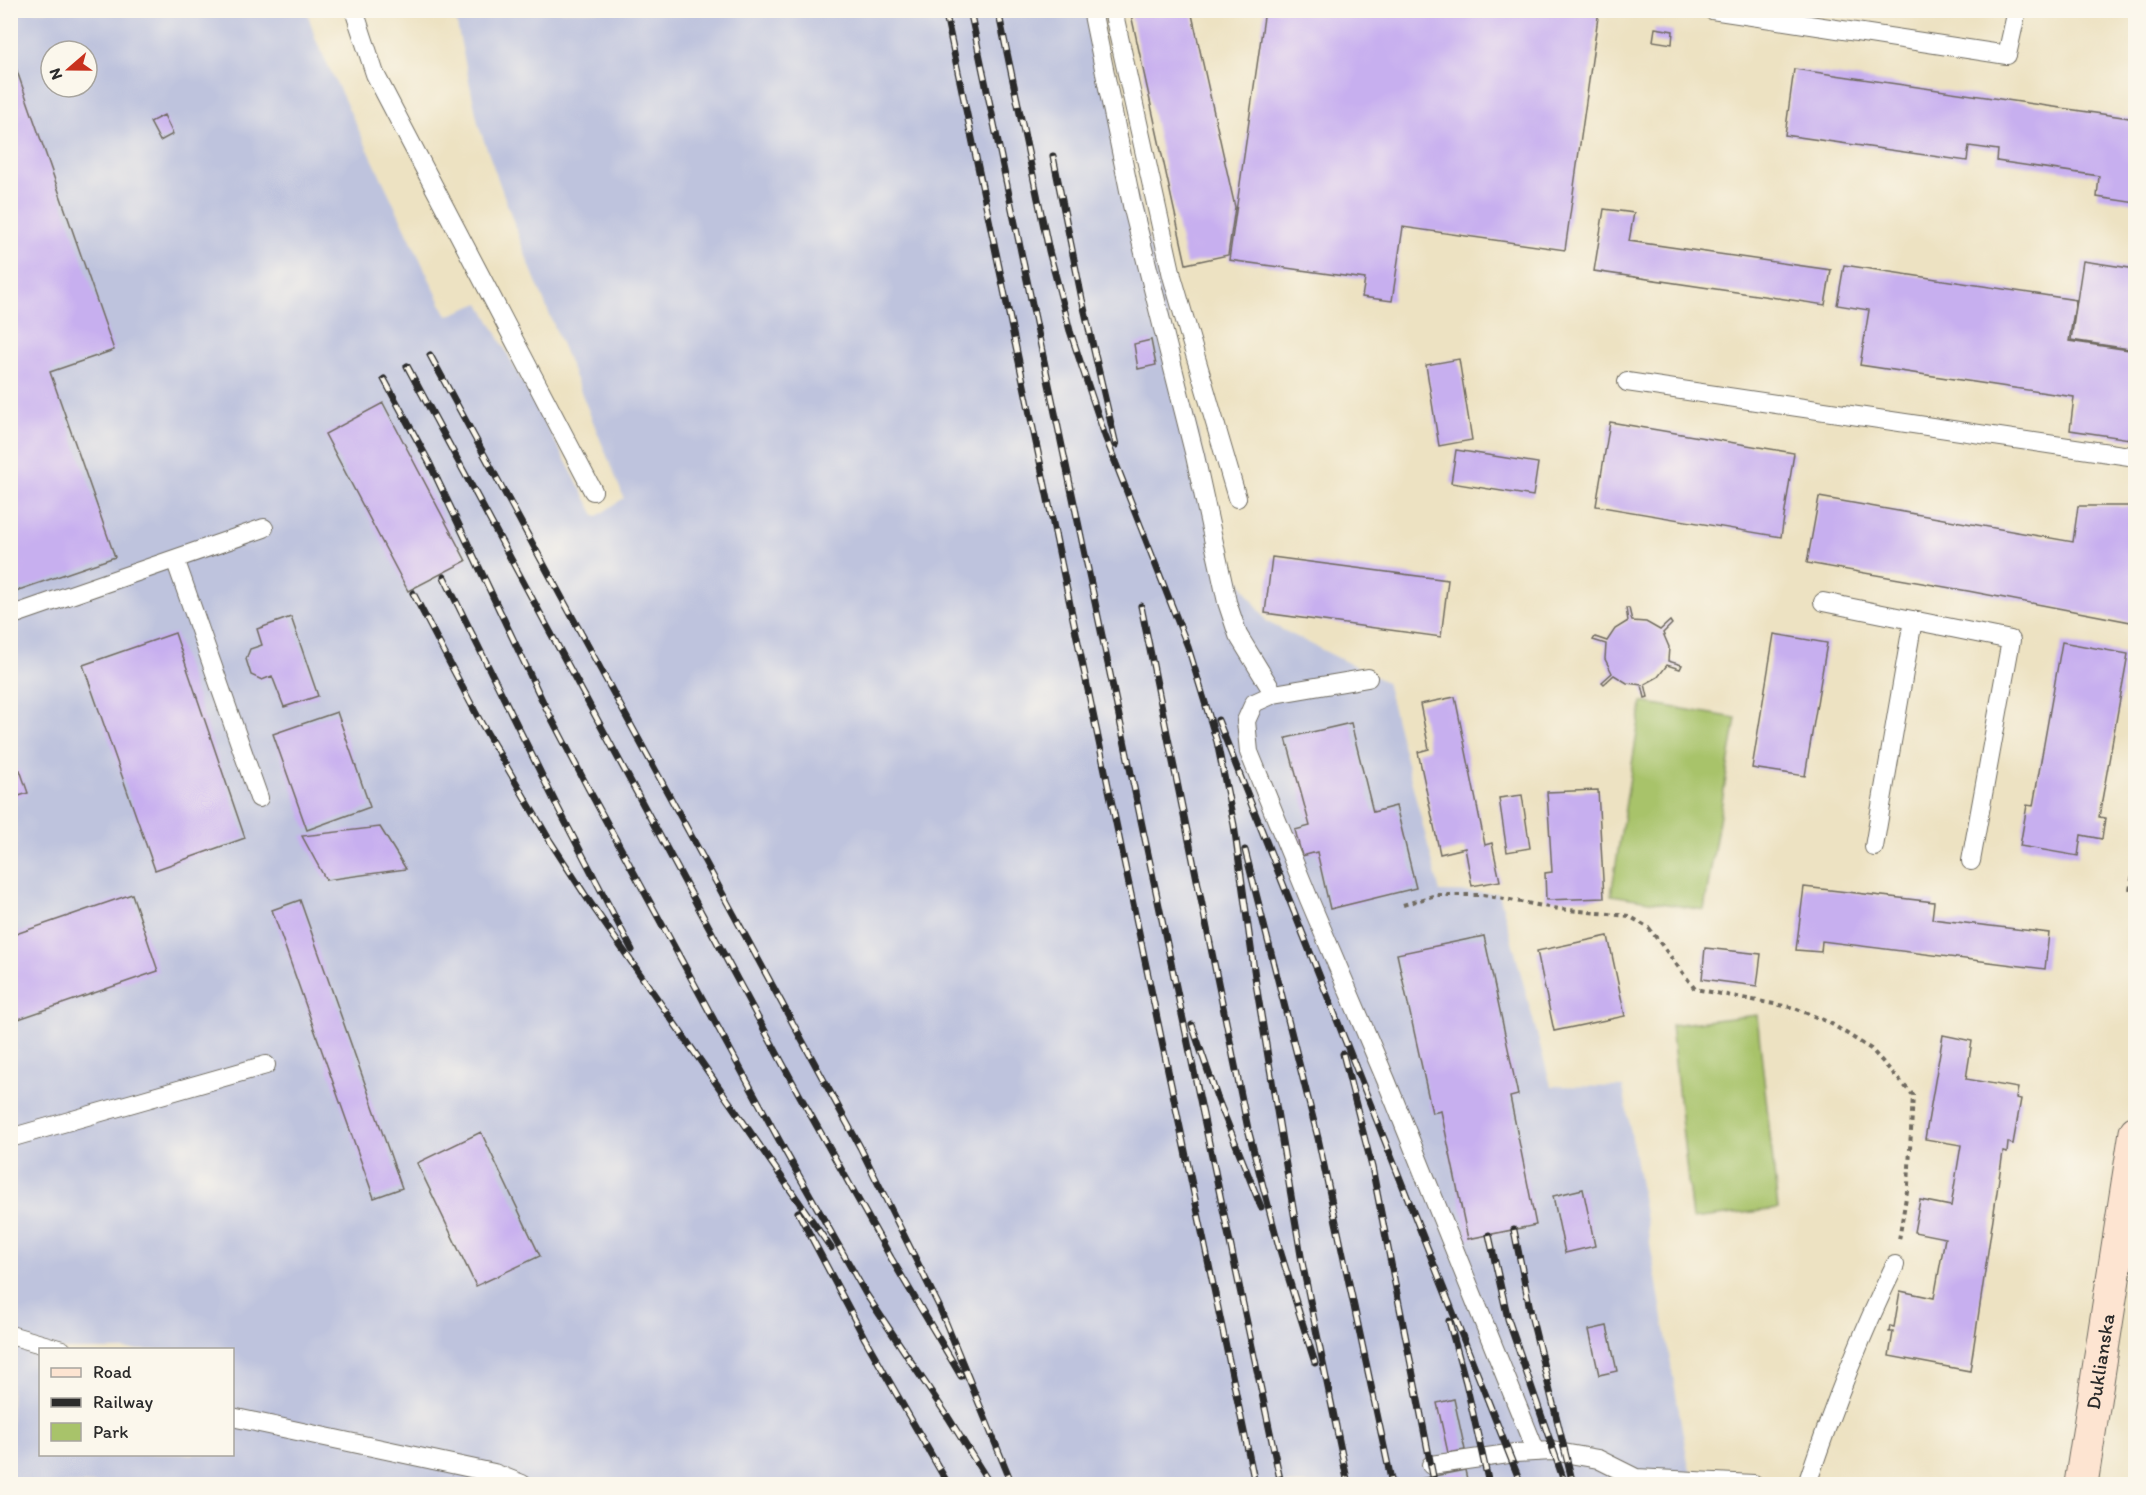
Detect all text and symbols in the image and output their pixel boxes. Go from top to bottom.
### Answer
north arrow [39,39,99,99]
text: N [45,66,66,82]
street label: Duklianska [2081,1311,2120,1411]
legend [39,1348,234,1456]
text: Road [93,1361,132,1383]
text: Railway [93,1391,154,1413]
text: Park [93,1421,128,1443]

